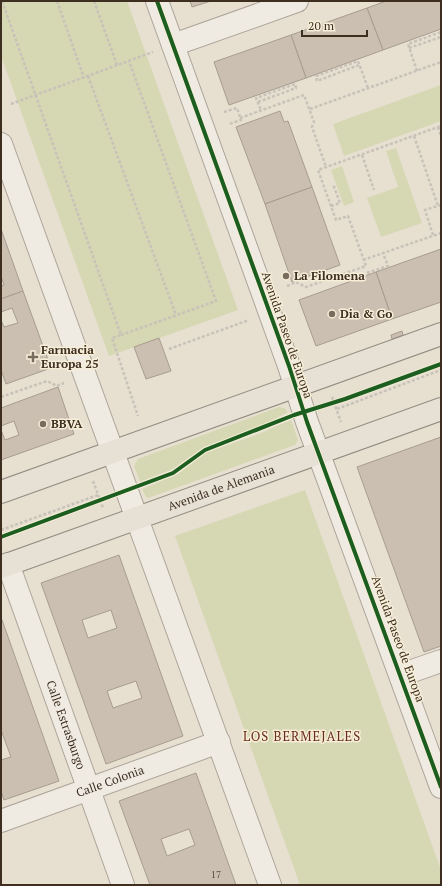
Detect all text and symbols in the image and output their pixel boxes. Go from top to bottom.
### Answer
scale bar [302,12,367,38]
text: 20 m [308,18,335,33]
place label: La Filomena [294,268,365,283]
street label: Avenida Paseo de Europa [259,269,316,400]
marker: La Filomena [281,271,291,281]
place label: Dia & Go [340,306,392,321]
marker: Dia & Go [327,309,337,319]
place label: Farmacia Europa 25 [41,342,99,371]
marker: Farmacia Europa 25 [28,352,38,362]
place label: BBVA [51,416,83,431]
marker: BBVA [38,419,48,429]
street label: Avenida de Alemania [166,461,276,513]
street label: Avenida Paseo de Europa [369,574,428,704]
street label: Calle Estrasburgo [43,678,89,772]
district label: LOS BERMEJALES [243,727,361,745]
street label: Calle Colonia [74,762,146,800]
house number: 17 [211,868,221,881]

